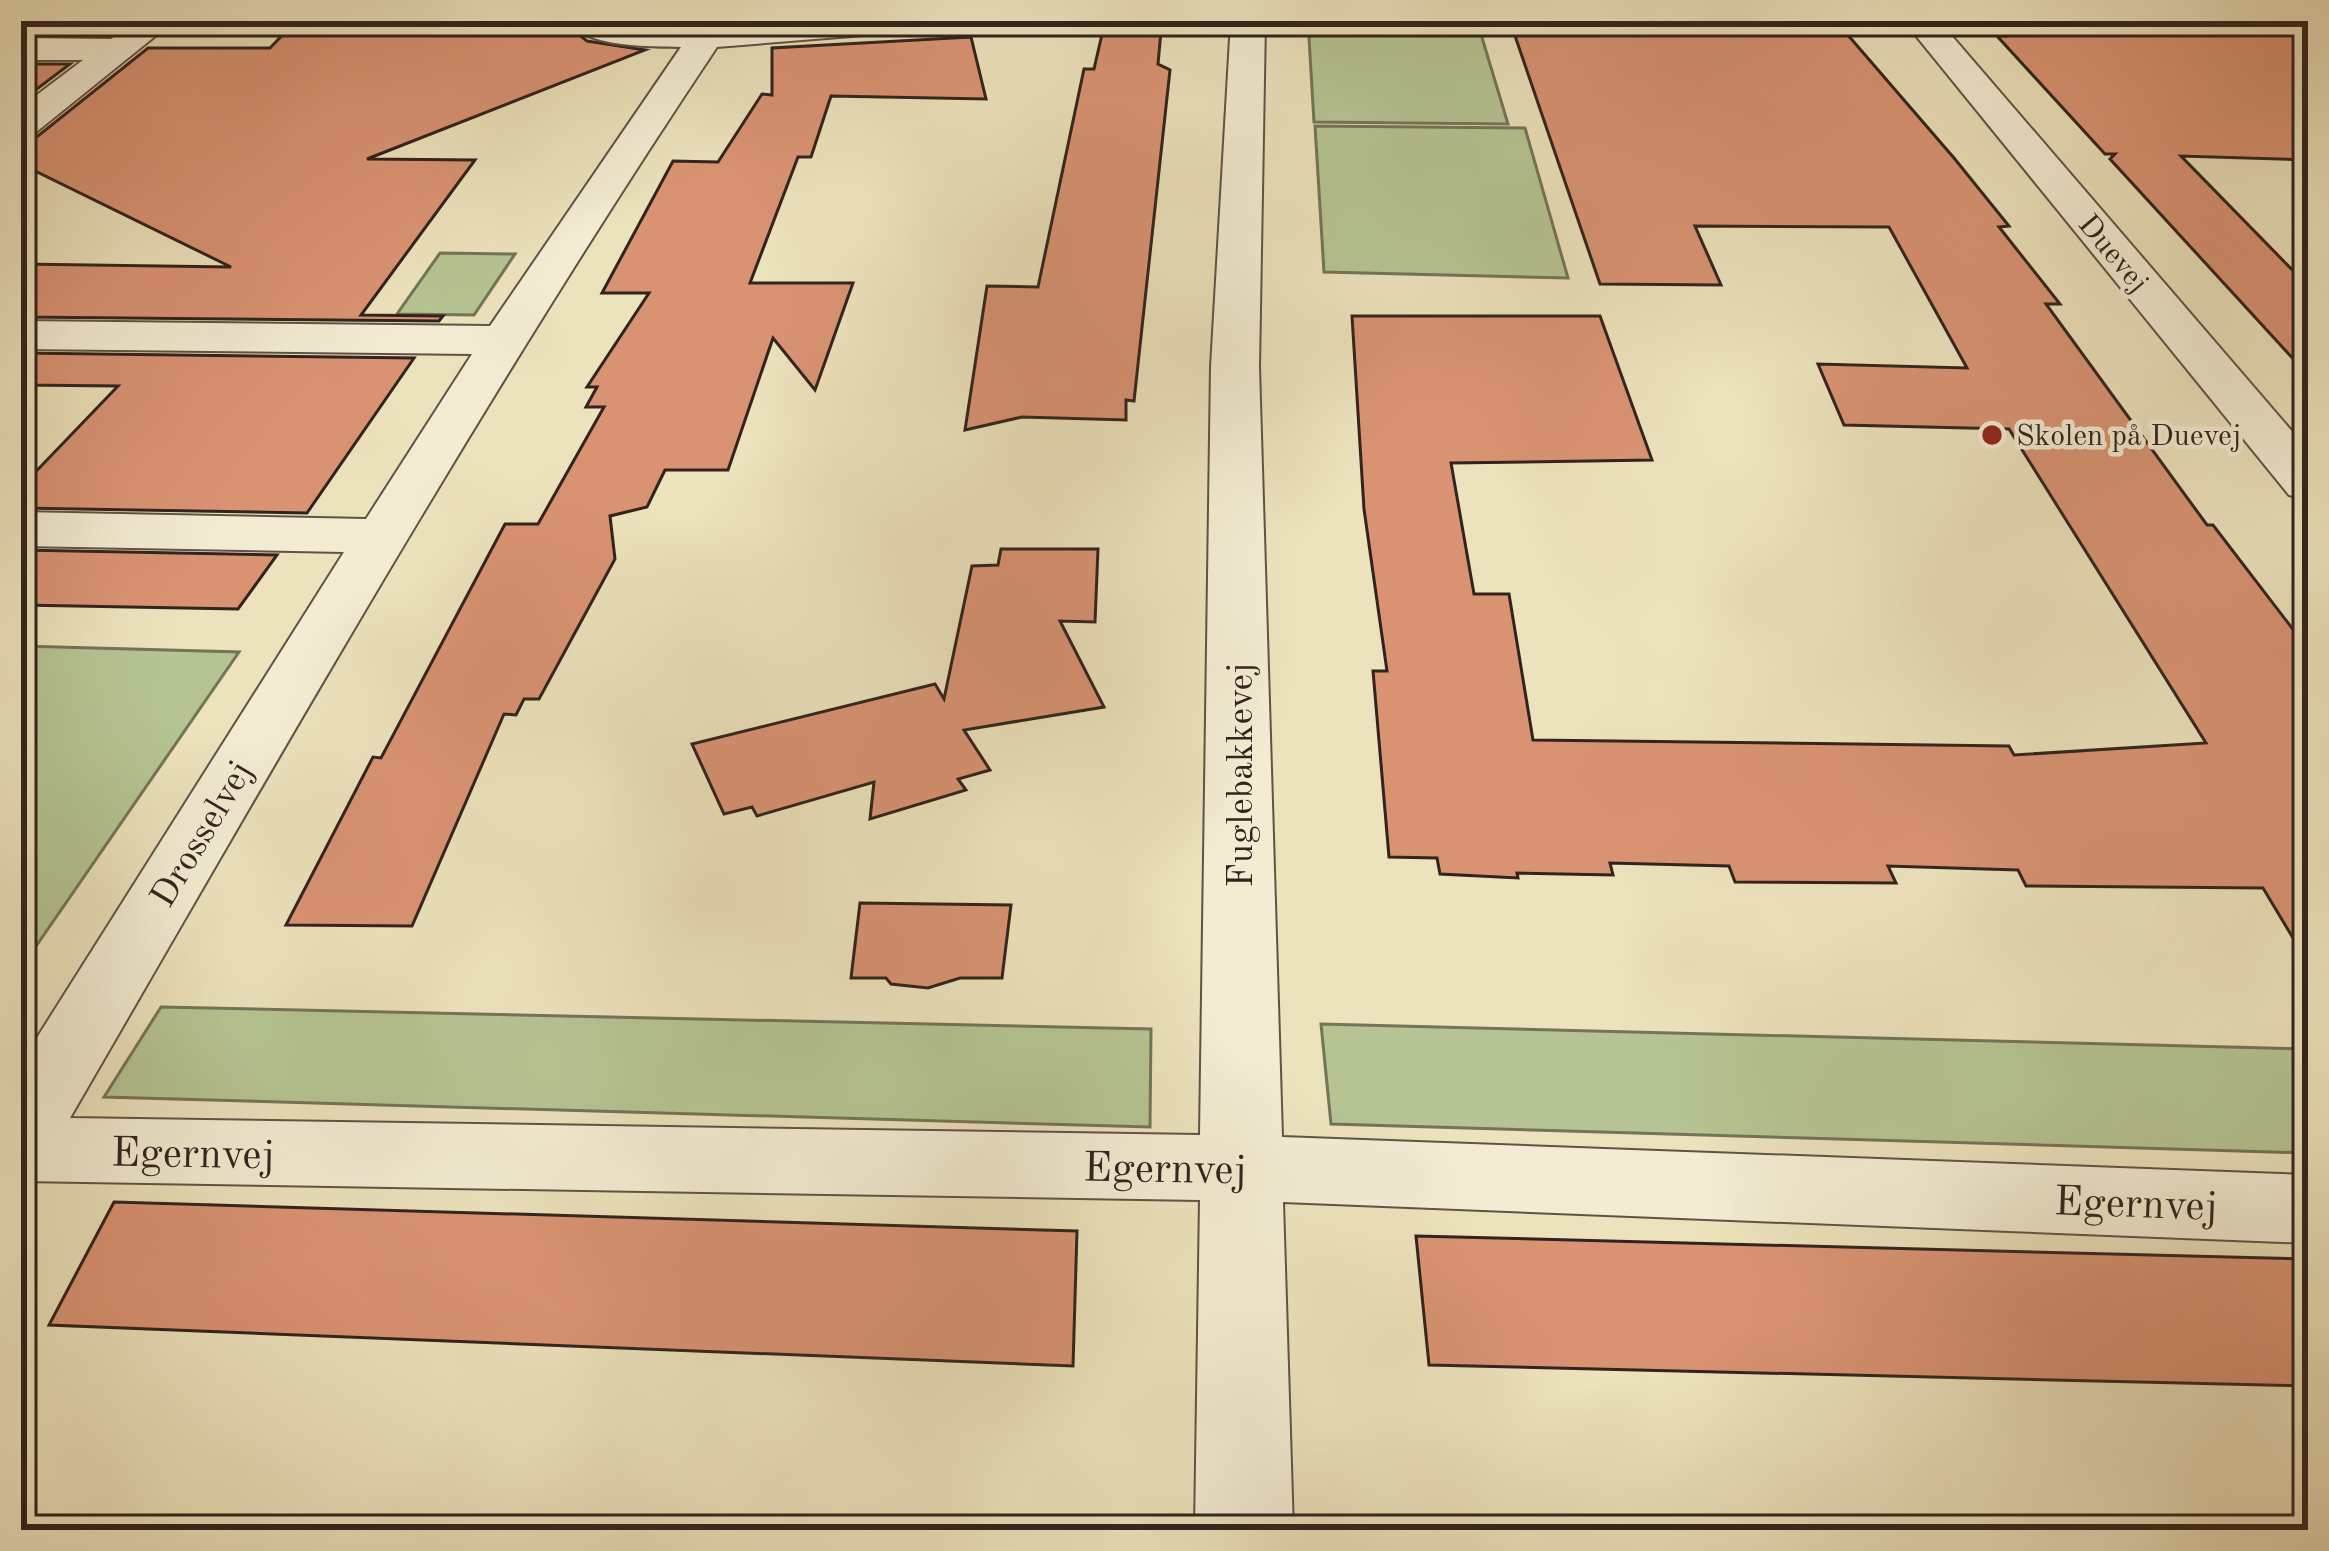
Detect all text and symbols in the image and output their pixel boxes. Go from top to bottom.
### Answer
street label: Duevej [2072,210,2153,299]
marker: Skolen på Duevej [1979,422,2005,448]
place label: Skolen på Duevej [2016,422,2241,452]
street label: Fuglebakkevej [1225,663,1261,887]
street label: Drosselvej [146,756,261,914]
street label: Egernvej [111,1134,275,1178]
street label: Egernvej [1083,1149,1247,1193]
street label: Egernvej [2053,1182,2218,1230]

